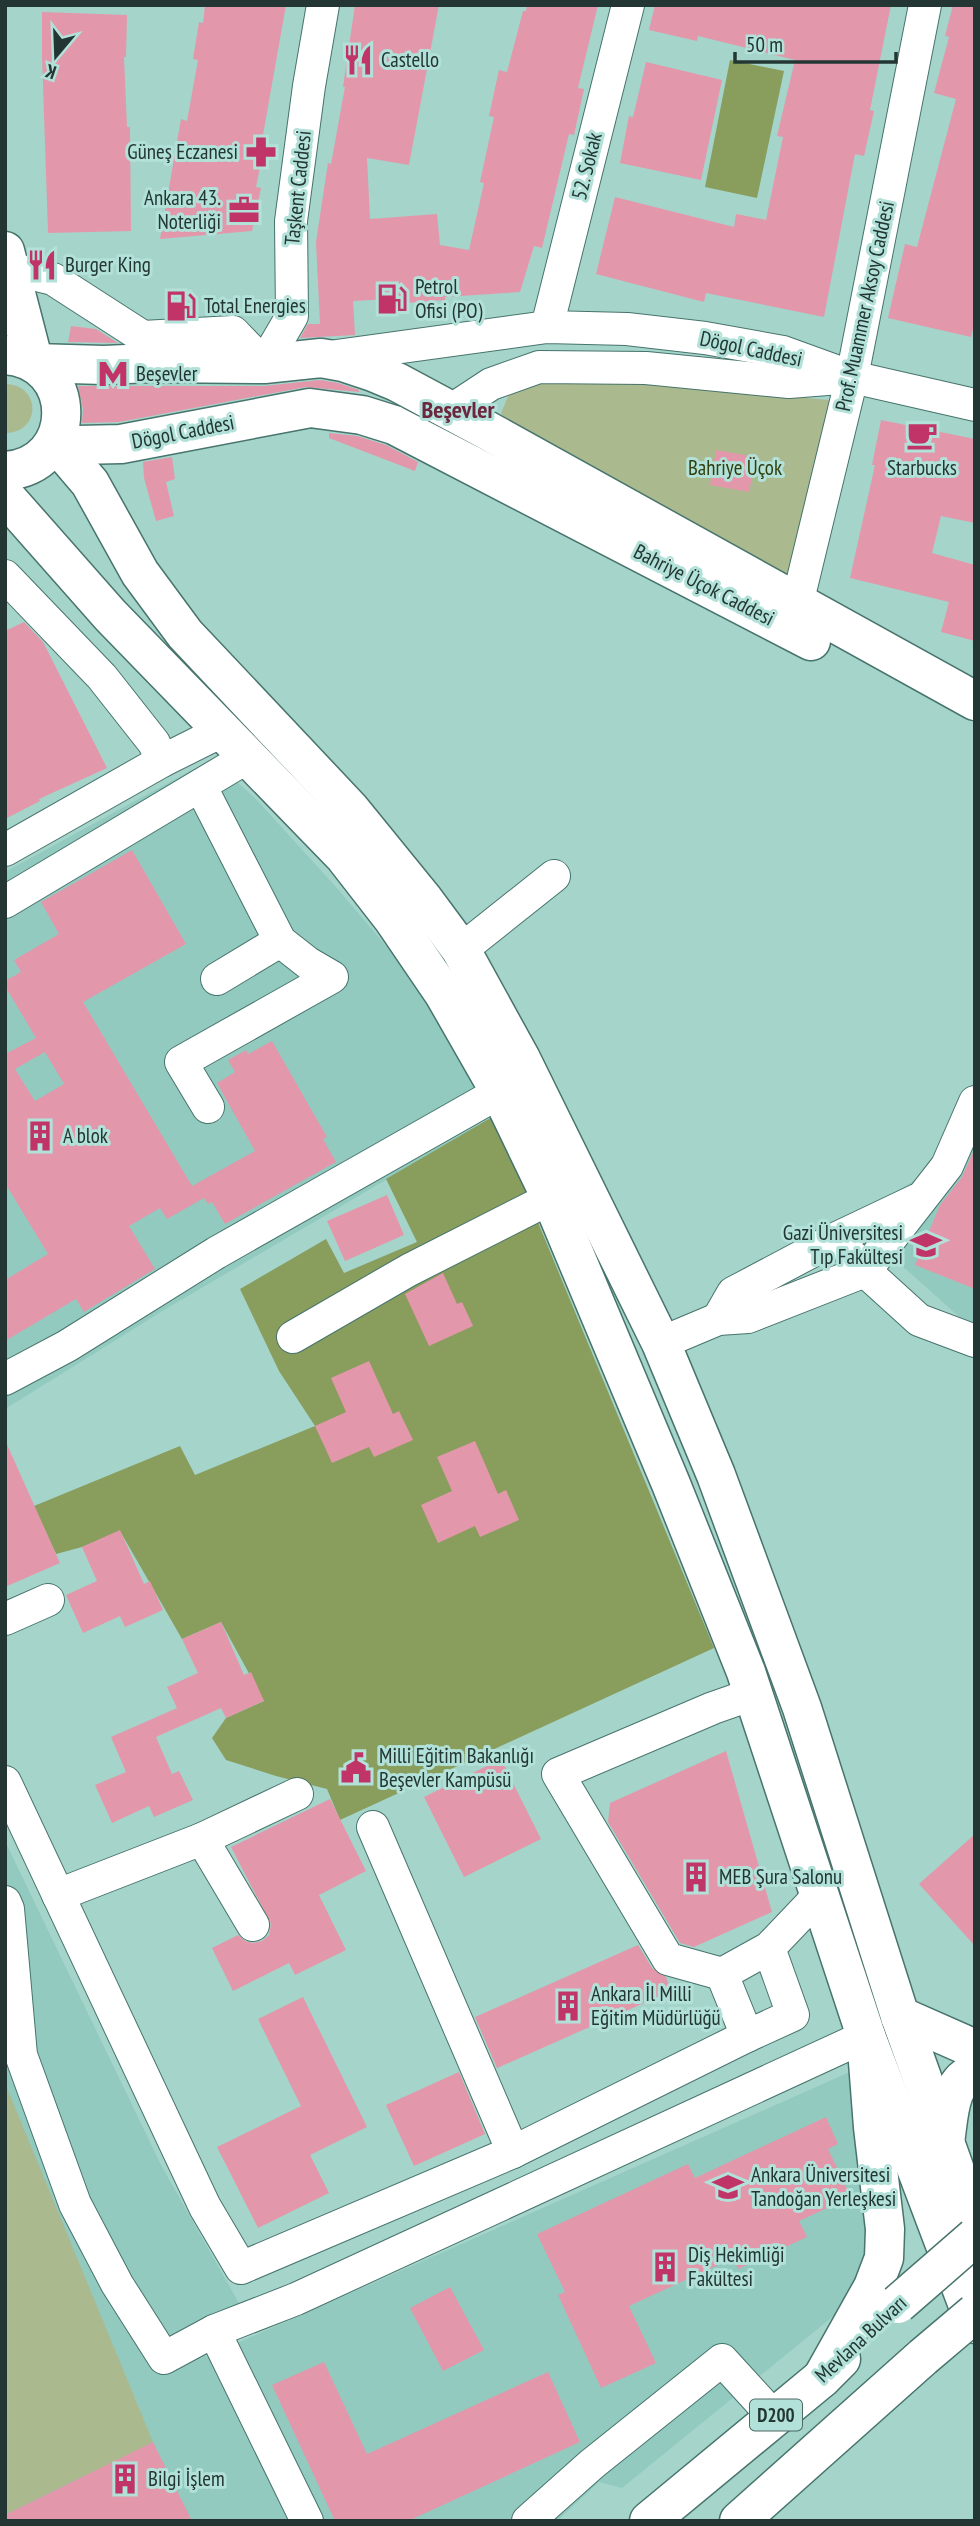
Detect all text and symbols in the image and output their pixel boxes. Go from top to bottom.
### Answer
north arrow [21,21,91,91]
scale bar [735,21,896,65]
text: 50 m [746,31,783,58]
restaurant icon: Castello [341,43,375,77]
place label: Castello [381,46,439,73]
text: K [42,59,59,85]
street label: Taşkent Caddesi [278,129,317,247]
street label: 52. Sokak [565,129,608,202]
pharmacy icon: Güneş Eczanesi [244,135,278,169]
place label: Güneş Eczanesi [127,138,238,165]
place label: Ankara 43. Noterliği [144,184,221,235]
office icon: Ankara 43. Noterliği [227,193,261,227]
street label: Prof. Muammer Aksoy Caddesi [829,198,900,413]
restaurant icon: Burger King [25,248,59,282]
place label: Burger King [65,251,151,278]
place label: Petrol Ofisi (PO) [415,273,482,324]
fuel station icon: Petrol Ofisi (PO) [375,282,409,316]
fuel station icon: Total Energies [164,289,198,323]
place label: Total Energies [204,292,306,319]
street label: Dögol Caddesi [698,325,805,373]
metro station icon: Beşevler [96,357,130,391]
place label: Beşevler [136,360,198,387]
district label: Beşevler [421,394,496,425]
street label: Dögol Caddesi [129,408,236,455]
cafe icon: Starbucks [905,418,939,452]
park label: Bahriye Üçok [688,454,782,481]
place label: Starbucks [887,454,957,481]
street label: Bahriye Üçok Caddesi [629,537,779,632]
building icon: A blok [23,1119,57,1153]
place label: A blok [63,1122,108,1149]
place label: Gazi Üniversitesi Tıp Fakültesi [783,1219,903,1270]
school or university icon: Gazi Üniversitesi Tıp Fakültesi [909,1228,943,1262]
place label: Milli Eğitim Bakanlığı Beşevler Kampüsü [379,1742,534,1793]
public building icon: Milli Eğitim Bakanlığı Beşevler Kampüsü [339,1751,373,1785]
building icon: MEB Şura Salonu [679,1860,713,1894]
place label: MEB Şura Salonu [719,1863,842,1890]
place label: Ankara İl Milli Eğitim Müdürlüğü [591,1980,721,2031]
building icon: Ankara İl Milli Eğitim Müdürlüğü [551,1989,585,2023]
place label: Ankara Üniversitesi Tandoğan Yerleşkesi [751,2161,896,2212]
school or university icon: Ankara Üniversitesi Tandoğan Yerleşkesi [711,2170,745,2204]
place label: Diş Hekimliği Fakültesi [688,2241,785,2292]
building icon: Diş Hekimliği Fakültesi [648,2250,682,2284]
street label: Mevlana Bulvarı [809,2289,912,2388]
road number: D200 [750,2400,802,2430]
building icon: Bilgi İşlem [108,2462,142,2496]
place label: Bilgi İşlem [148,2465,225,2492]

